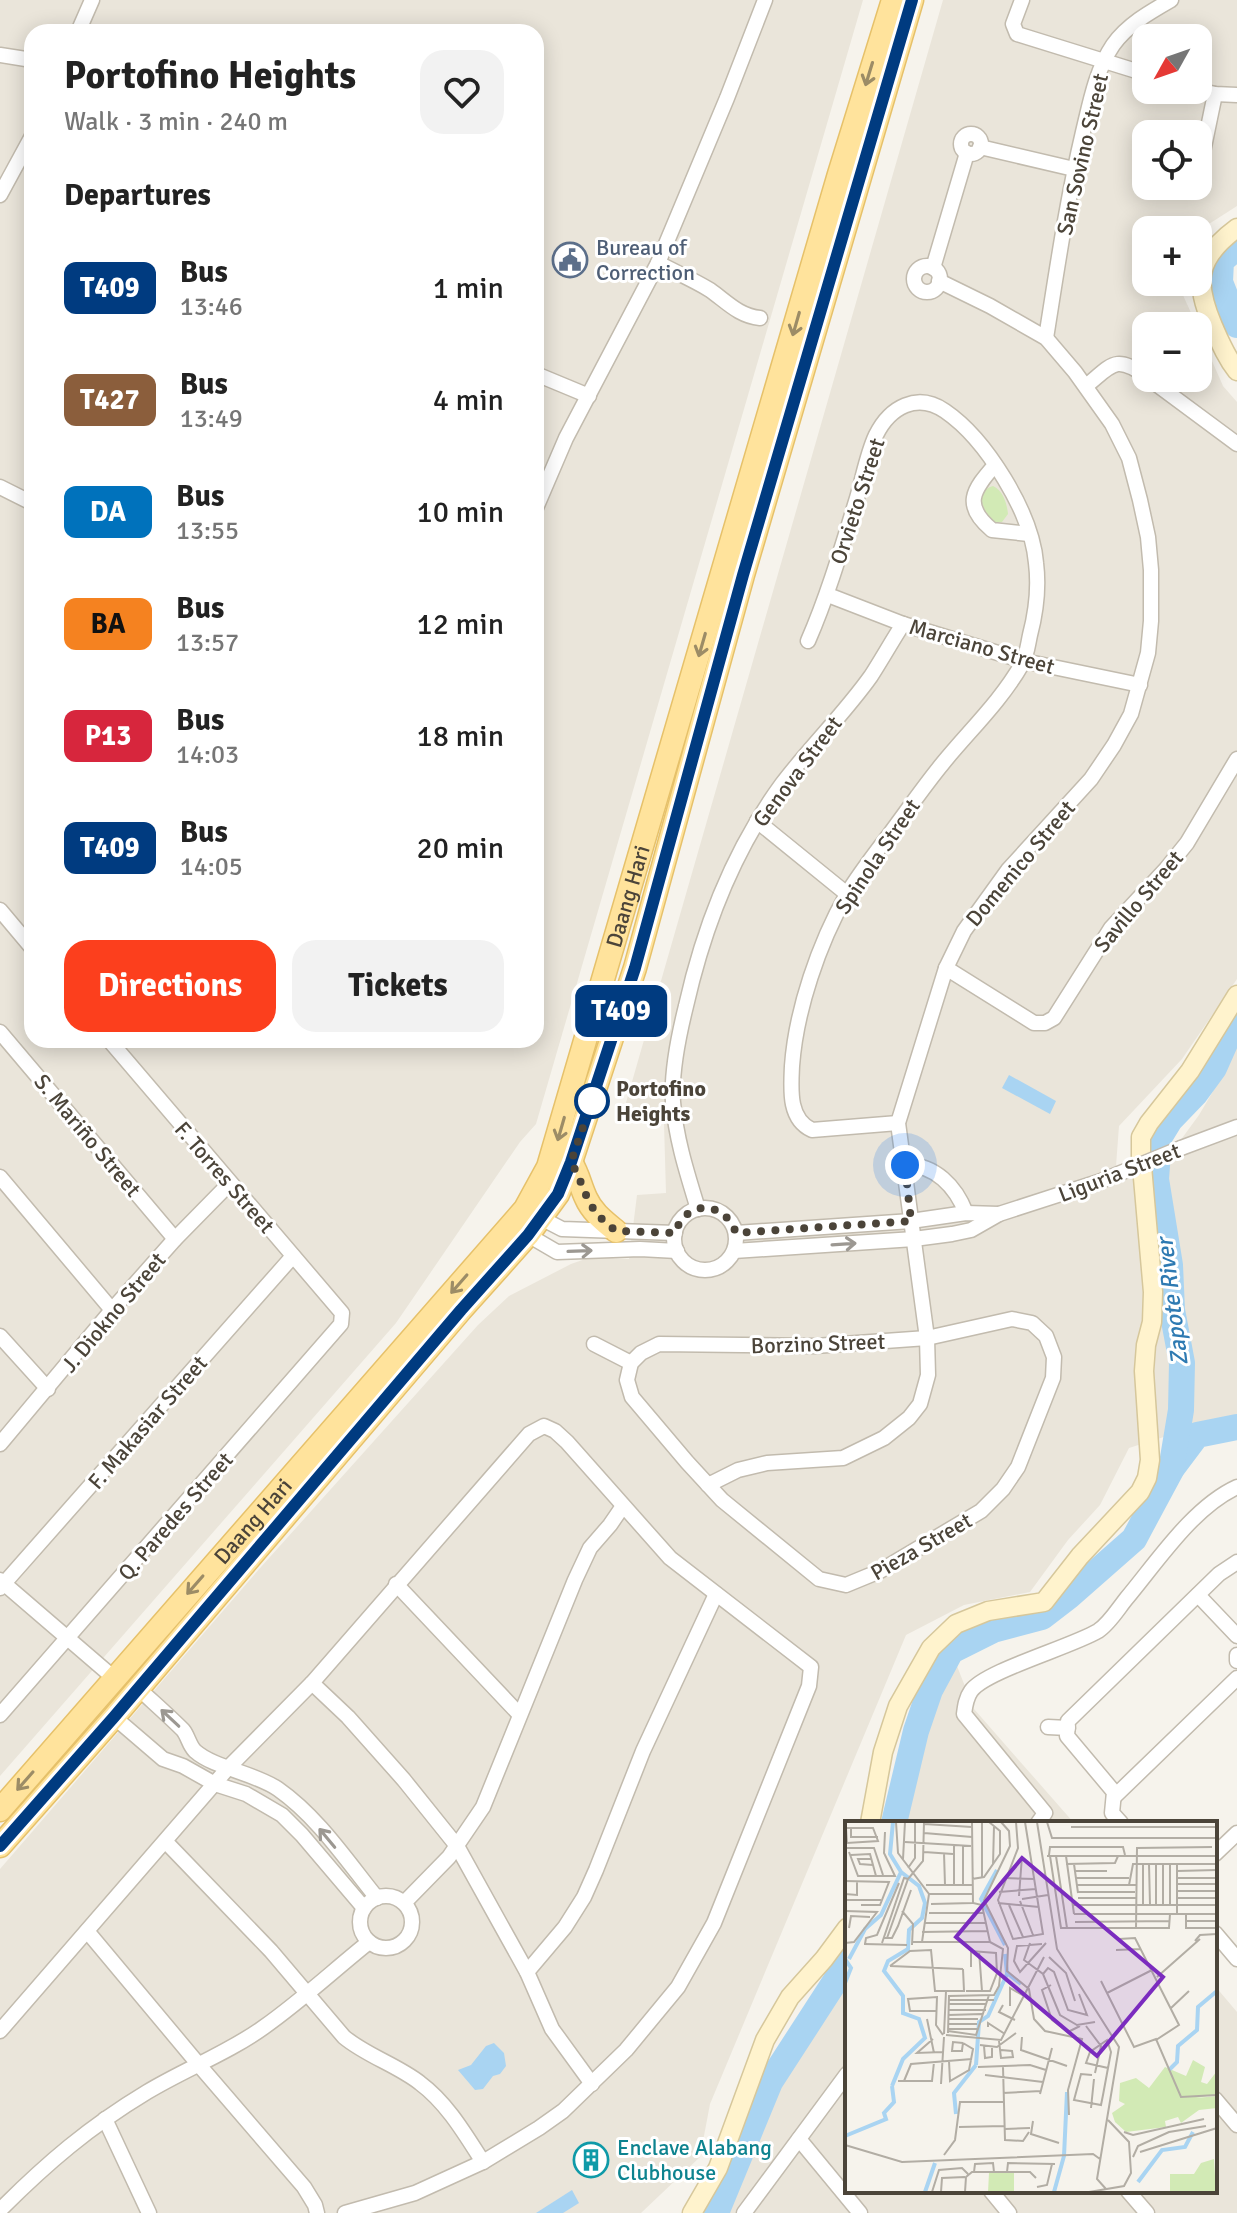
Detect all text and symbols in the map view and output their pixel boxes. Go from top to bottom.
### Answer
north arrow [1132,24,1212,104]
map controls [1132,24,1212,392]
button: heart [420,50,504,134]
text: Portofino Heights [64,52,356,99]
one-way arrow [861,61,876,87]
street label: San Sovino Street [1051,70,1114,238]
text: Walk · 3 min · 240 m [64,106,288,138]
button: locate [1132,120,1212,200]
text: Departures [64,177,211,214]
button: + [1132,216,1212,296]
place label: Bureau of Correction [596,234,695,286]
public building icon: Bureau of Correction [551,241,589,279]
text: Bus [180,254,228,291]
text: 1 min [433,270,504,307]
text: T409 [80,271,140,305]
text: 13:46 [180,291,243,323]
one-way arrow [788,310,803,336]
button: − [1132,312,1212,392]
text: Bus [180,366,228,403]
text: 4 min [433,382,504,419]
text: T427 [80,383,140,417]
text: 13:49 [180,403,243,435]
street label: Orvieto Street [824,434,891,568]
text: Bus [176,478,224,515]
text: 10 min [417,494,504,531]
text: DA [90,495,126,529]
text: 13:55 [176,515,239,547]
text: Bus [176,590,224,627]
text: 12 min [417,606,504,643]
text: BA [90,607,126,641]
street label: Marciano Street [906,613,1058,680]
text: 13:57 [176,627,239,659]
one-way arrow [694,632,709,658]
text: Bus [176,702,224,739]
street label: Genova Street [747,710,848,832]
text: 18 min [417,718,504,755]
text: P13 [85,719,131,753]
text: 14:03 [176,739,239,771]
street label: Spinola Street [829,793,926,919]
street label: Domenico Street [960,795,1081,932]
text: Bus [180,814,228,851]
text: 20 min [417,830,504,867]
text: T409 [80,831,140,865]
street label: Daang Hari [600,842,656,951]
street label: Savillo Street [1088,845,1189,958]
text: 14:05 [180,851,243,883]
button: Directions [64,940,276,1032]
button: Tickets [292,940,504,1032]
line badge: T409 [565,985,677,1037]
text: T409 [591,994,651,1028]
street label: S. Mariño Street [28,1068,147,1202]
place label: Portofino Heights [616,1075,706,1127]
marker: Portofino Heights [575,1084,609,1118]
street label: F. Torres Street [169,1116,281,1239]
one-way arrow [553,1116,568,1142]
street label: Liguria Street [1054,1137,1184,1208]
your location [885,1145,925,1185]
water label: Zapote River [1149,1234,1195,1367]
one-way arrow [830,1236,857,1251]
one-way arrow [566,1243,593,1258]
street label: J. Diokno Street [55,1247,172,1378]
one-way arrow [450,1274,468,1294]
street label: Borzino Street [750,1328,886,1359]
street label: F. Makasiar Street [82,1350,213,1495]
street label: Q. Paredes Street [112,1446,239,1586]
street label: Daang Hari [208,1473,298,1570]
street label: Pieza Street [866,1506,977,1586]
one-way arrow [186,1574,204,1595]
one-way arrow [160,1709,180,1727]
one-way arrow [16,1771,34,1791]
inset map [845,1821,1217,2193]
one-way arrow [318,1828,336,1848]
place label: Enclave Alabang Clubhouse [617,2134,772,2186]
building icon: Enclave Alabang Clubhouse [572,2141,610,2179]

